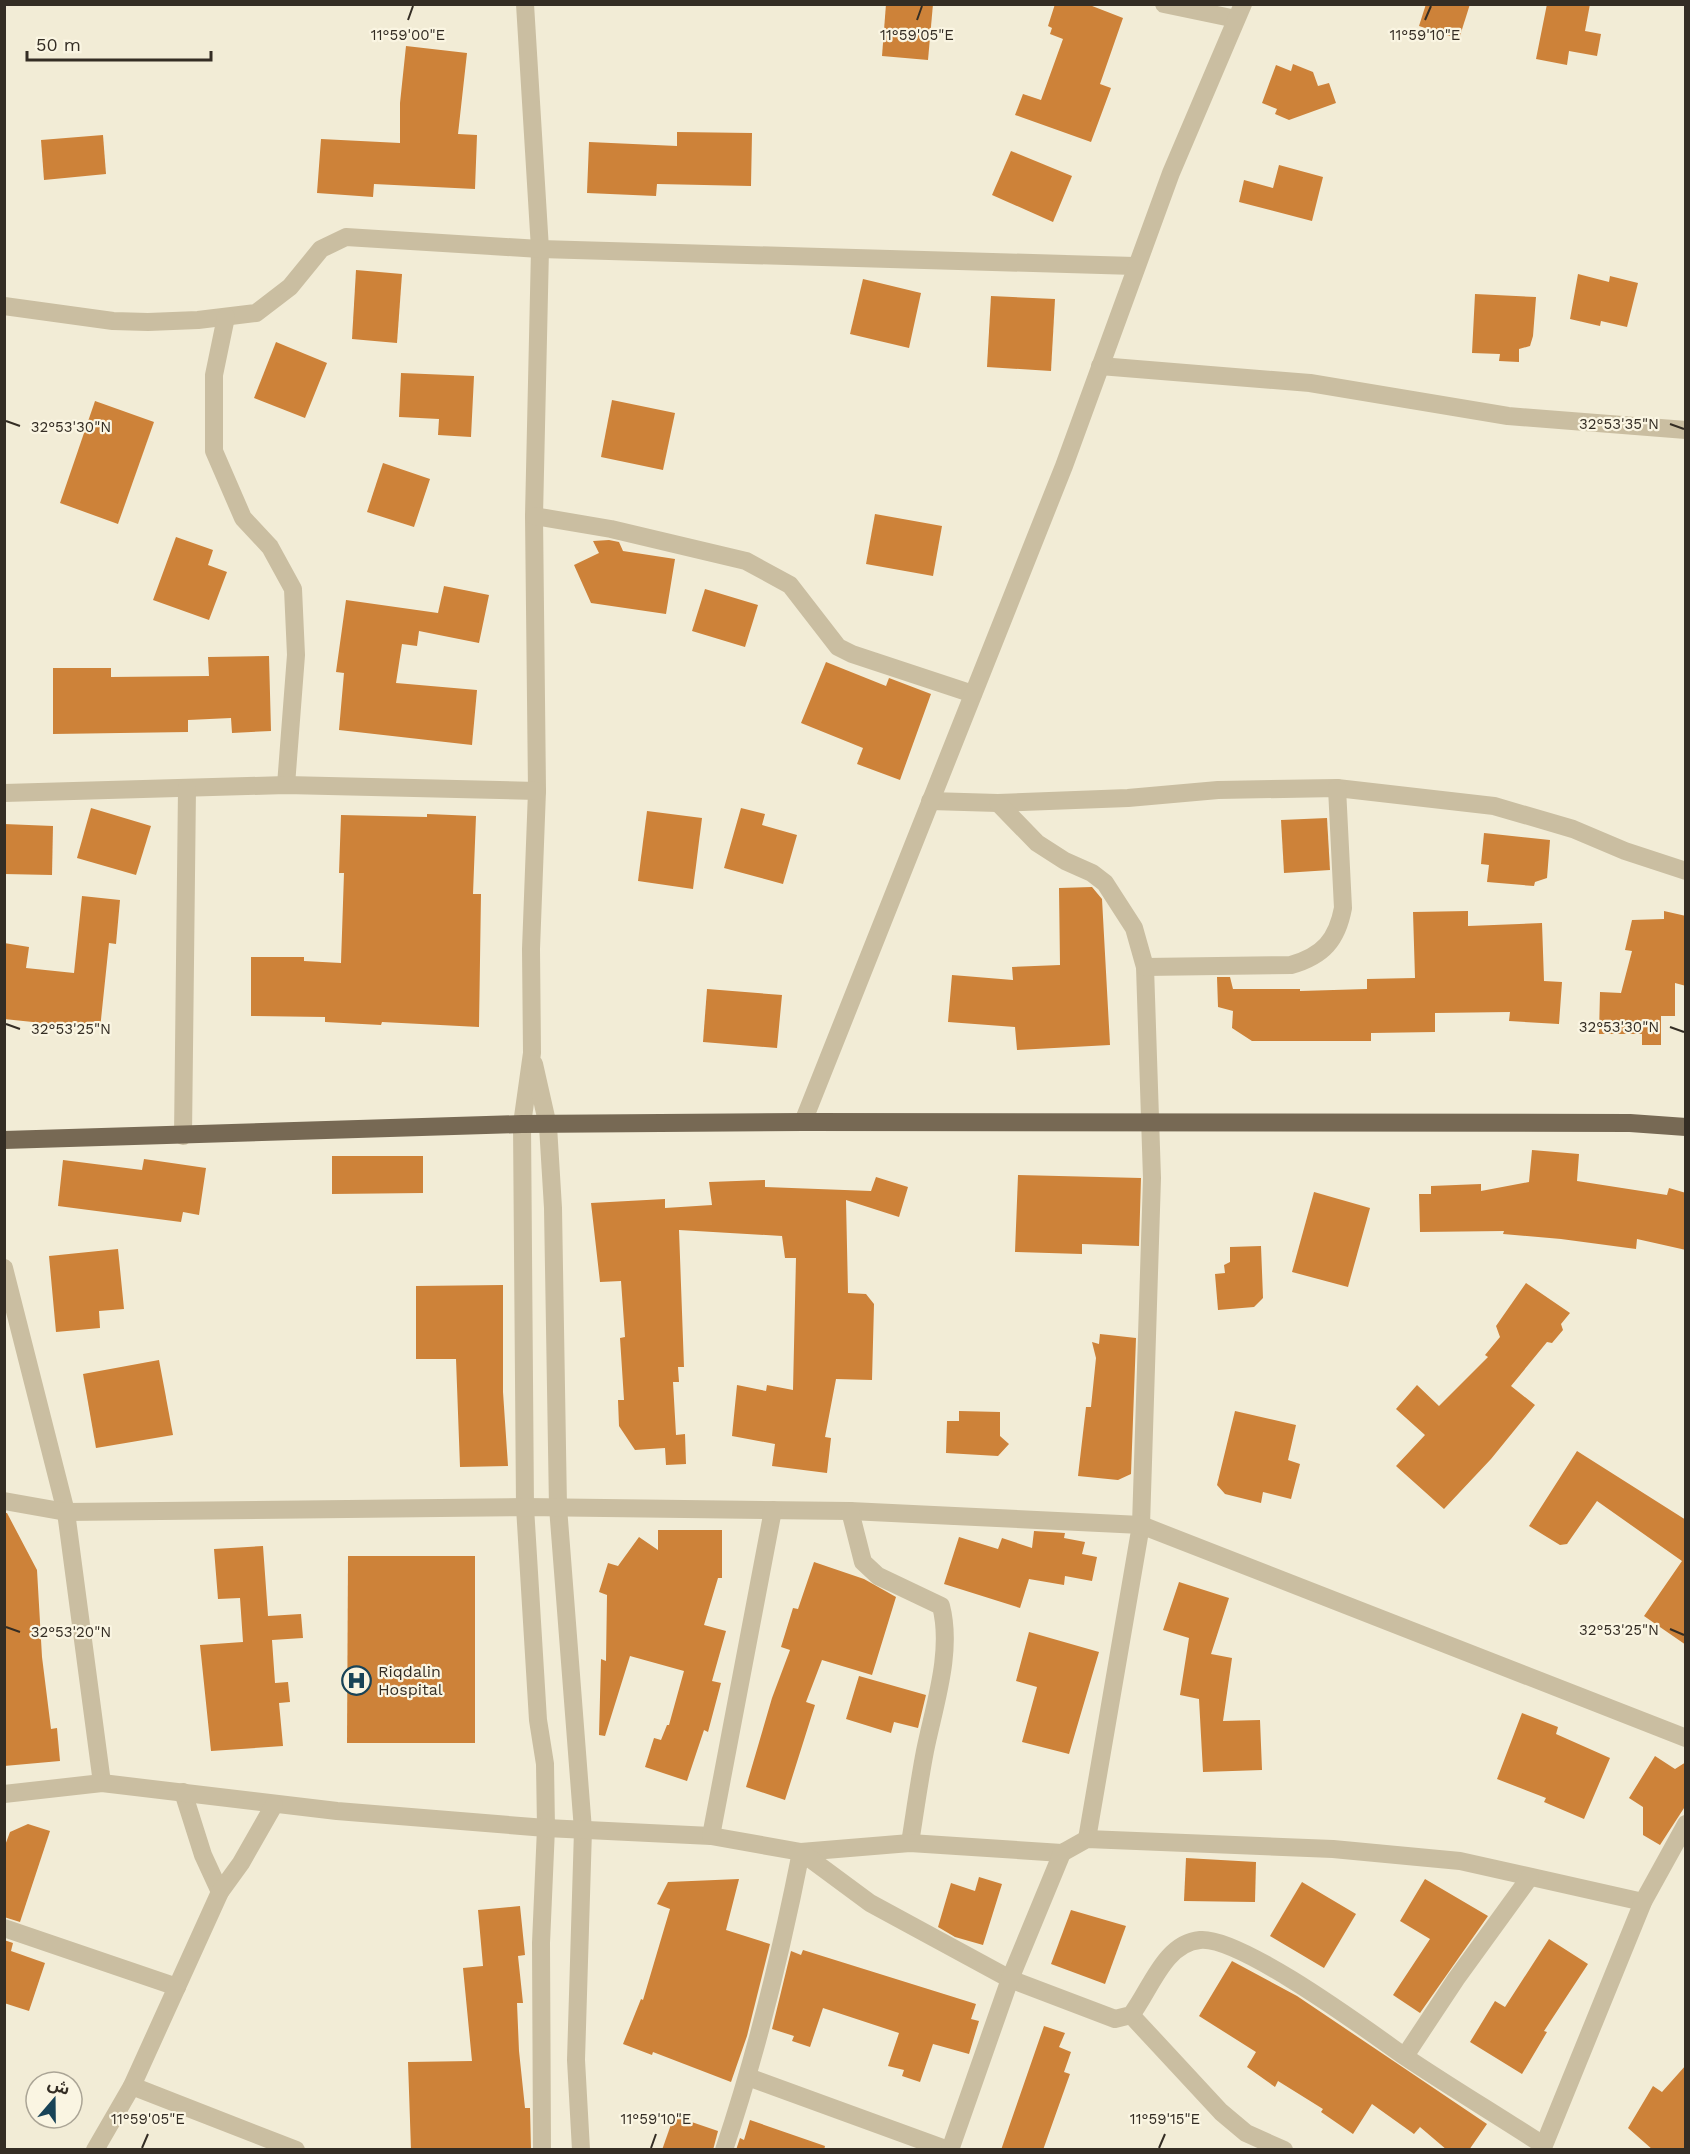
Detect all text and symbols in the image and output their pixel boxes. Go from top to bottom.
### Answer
scale bar [27,24,212,62]
text: 11°59'00"E [371,26,445,44]
text: 11°59'05"E [880,26,954,44]
text: 11°59'10"E [1390,26,1460,44]
text: 50 m [36,34,81,55]
text: 32°53'35"N [1579,415,1659,433]
text: 32°53'30"N [31,418,111,436]
text: 32°53'30"N [1579,1018,1659,1036]
text: 32°53'25"N [31,1020,111,1038]
text: 32°53'25"N [1579,1621,1659,1639]
text: 32°53'20"N [31,1623,111,1641]
place label: Riqdalin Hospital [378,1662,443,1699]
hospital icon: Riqdalin Hospital [341,1664,373,1696]
north arrow [24,2070,84,2130]
text: ش [45,2074,73,2099]
text: 11°59'05"E [111,2110,185,2128]
text: 11°59'10"E [621,2110,691,2128]
text: 11°59'15"E [1130,2110,1200,2128]

